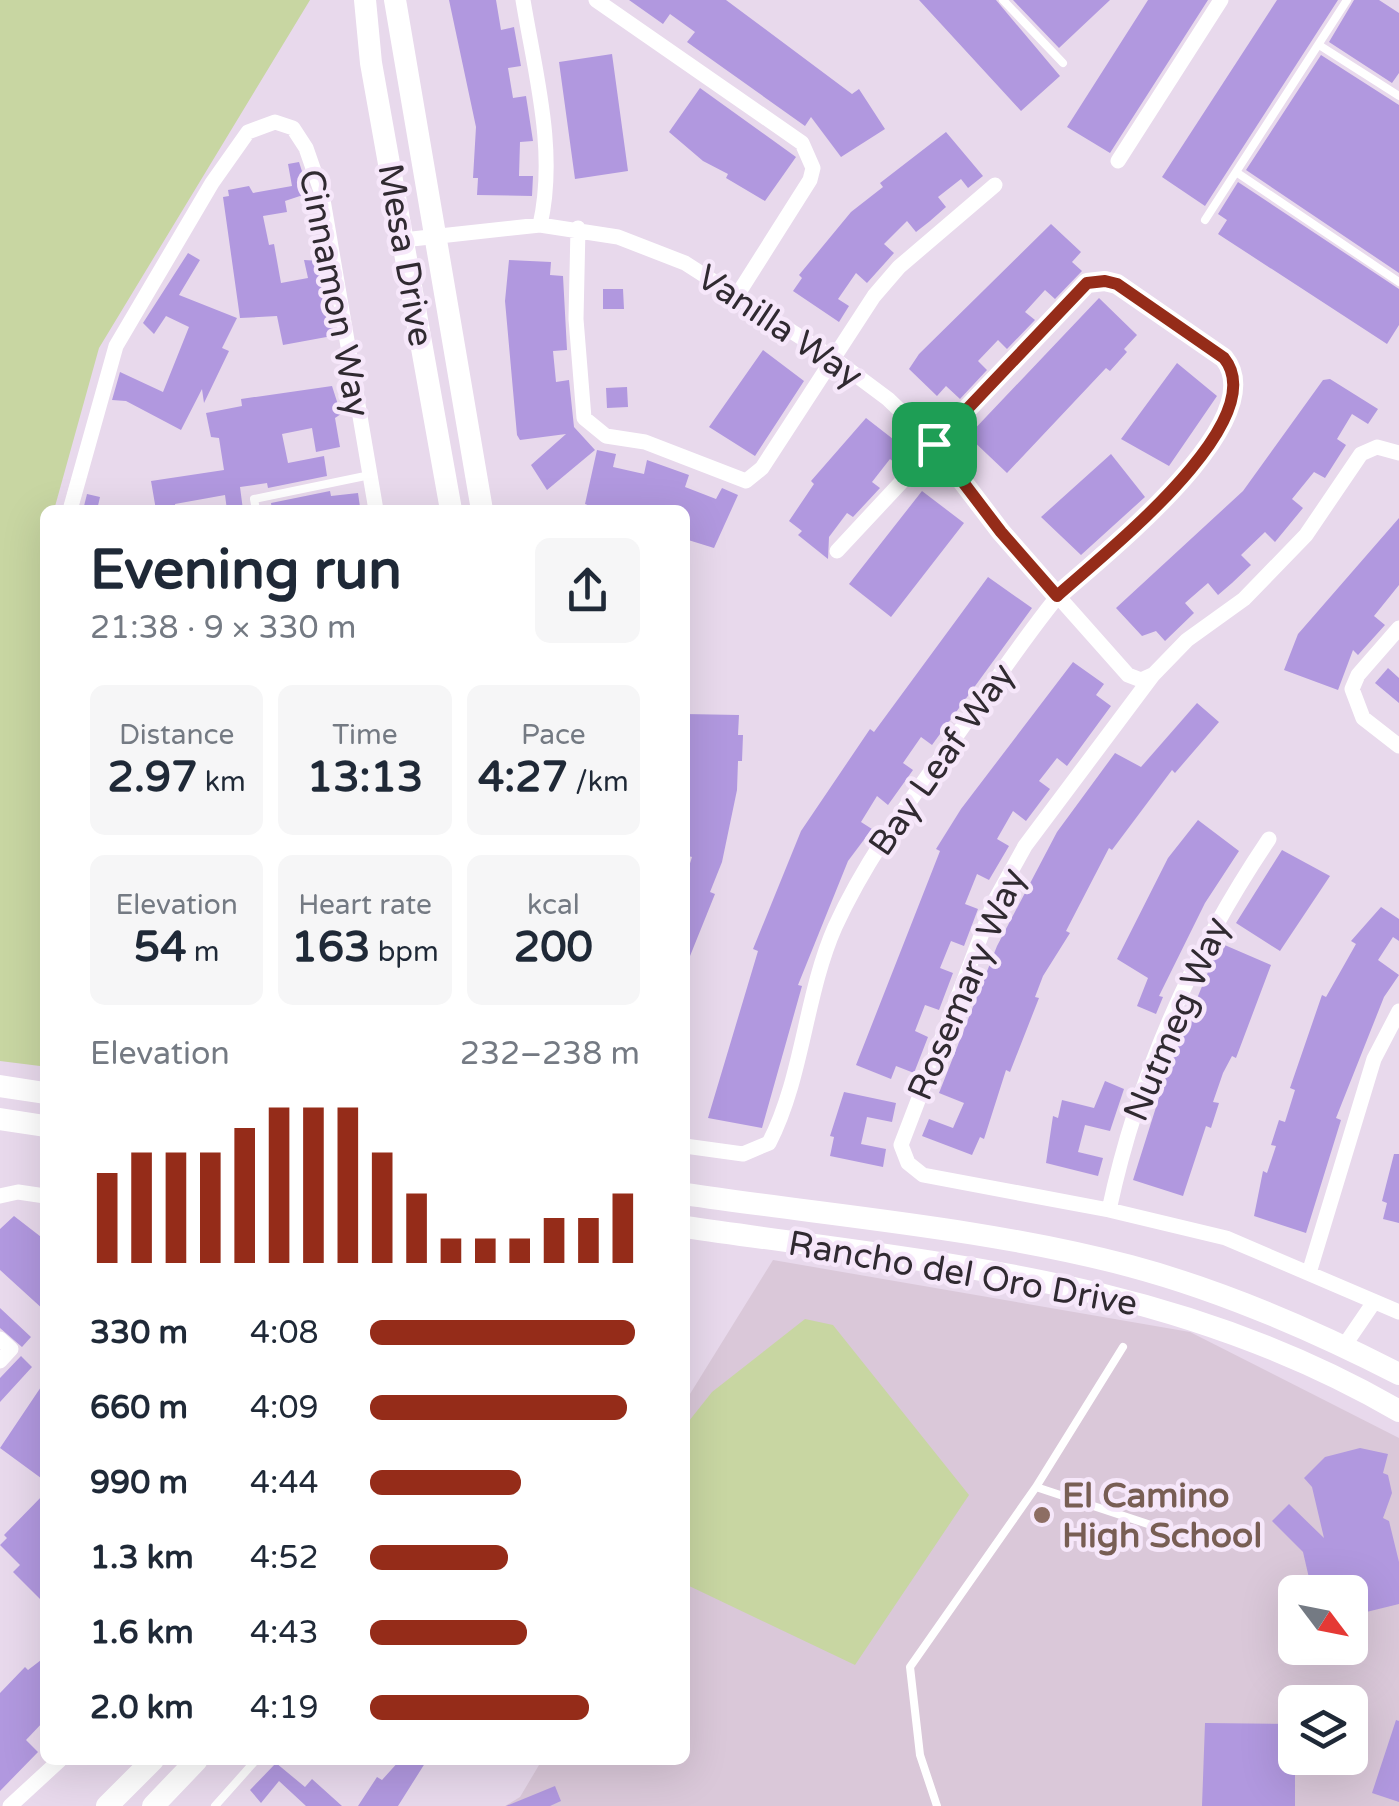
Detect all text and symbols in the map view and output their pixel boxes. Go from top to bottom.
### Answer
street label: Mesa Drive [368,160,442,350]
street label: Cinnamon Way [289,166,379,421]
street label: Vanilla Way [689,256,870,397]
pin [892,402,977,487]
icon: arrive [907,417,962,472]
text: Evening run [90,538,402,604]
button: share [535,538,640,643]
text: 21:38 · 9 × 330 m [90,609,356,647]
street label: Bay Leaf Way [860,655,1024,864]
text: Distance [119,718,234,752]
text: Time [332,718,398,752]
text: Pace [521,718,586,752]
text: 2.97 [108,752,198,803]
text: 13:13 [307,752,423,803]
text: 4:27 [478,752,568,803]
text: km [198,765,246,799]
text: /km [568,765,629,799]
street label: Rosemary Way [899,862,1035,1107]
text: Elevation [115,888,238,922]
text: Heart rate [298,888,432,922]
text: kcal [527,888,580,922]
street label: Nutmeg Way [1115,911,1239,1128]
text: 54 [134,922,187,973]
text: 163 [291,922,370,973]
text: 200 [514,922,593,973]
text: m [187,935,220,969]
text: bpm [370,935,439,969]
text: Elevation [90,1035,230,1073]
text: 232–238 m [460,1035,640,1073]
street label: Rancho del Oro Drive [785,1223,1141,1325]
text: 330 m [90,1314,188,1352]
text: 4:08 [250,1314,319,1352]
text: 660 m [90,1389,188,1427]
text: 4:09 [250,1389,319,1427]
text: 990 m [90,1464,188,1502]
text: 4:44 [250,1464,319,1502]
place label: El Camino High School [1062,1475,1262,1557]
marker: El Camino High School [1031,1504,1053,1526]
text: 1.3 km [90,1539,194,1577]
text: 4:52 [250,1539,319,1577]
north arrow [1278,1575,1368,1665]
map controls [1278,1575,1368,1775]
text: 1.6 km [90,1614,194,1652]
text: 4:43 [250,1614,319,1652]
button: layers [1278,1685,1368,1775]
text: 2.0 km [90,1689,194,1727]
text: 4:19 [250,1689,319,1727]

